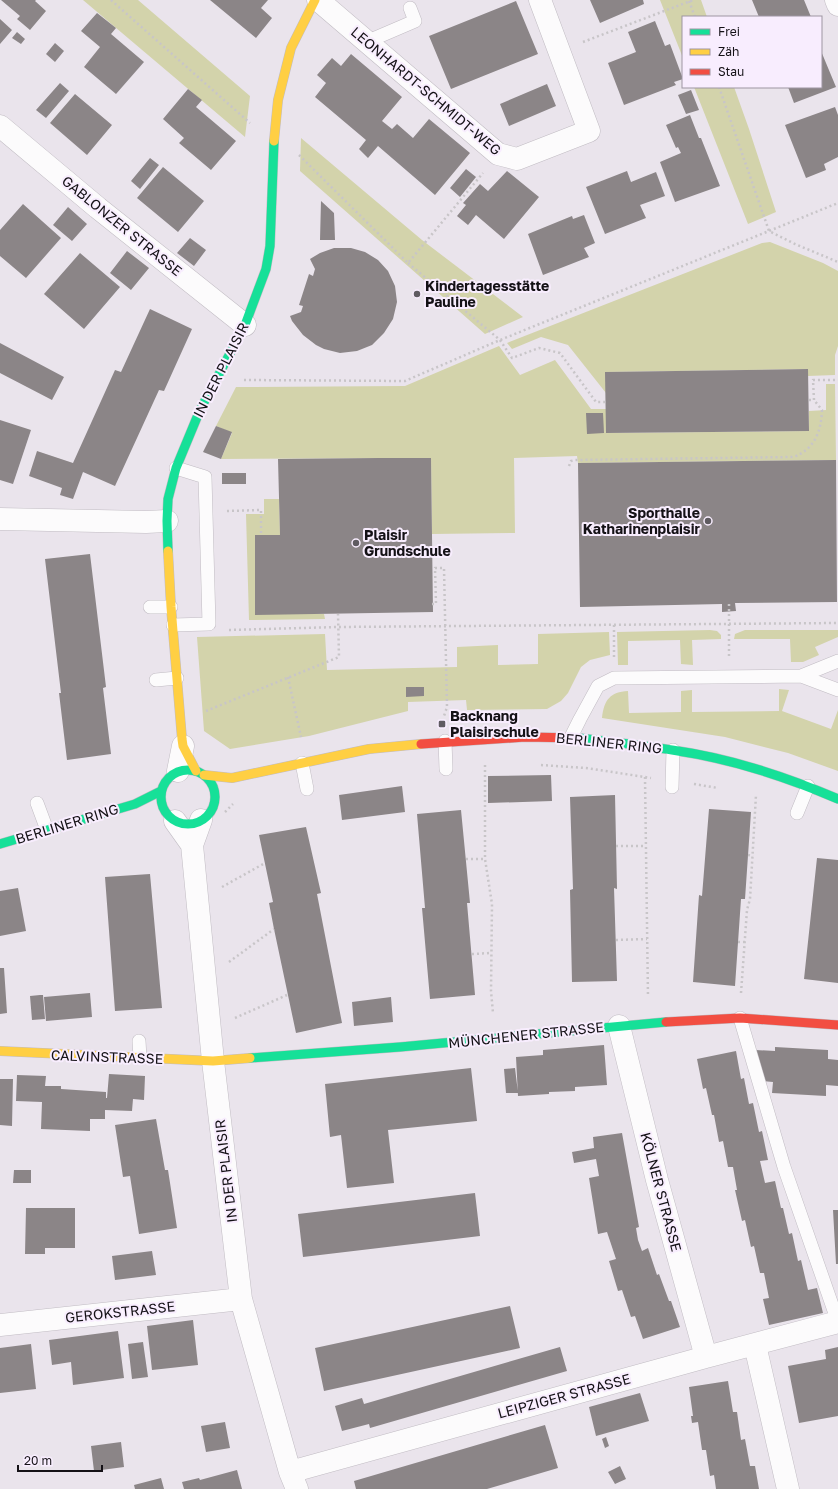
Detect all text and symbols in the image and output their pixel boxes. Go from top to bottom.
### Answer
legend [682,16,822,88]
street label: LEONHARDT-SCHMIDT-WEG [348,23,505,158]
text: Frei [718,24,740,39]
text: Zäh [718,44,739,59]
text: Stau [718,64,744,79]
street label: GABLONZER STRASSE [59,172,186,279]
place label: Kindertagesstätte Pauline [425,277,549,310]
marker: Kindertagesstätte Pauline [412,289,422,299]
street label: IN DER PLAISIR [189,320,252,420]
place label: Sporthalle Katharinenplaisir [583,504,701,537]
marker: Sporthalle Katharinenplaisir [703,516,713,526]
place label: Plaisir Grundschule [364,526,451,559]
marker: Plaisir Grundschule [351,538,361,548]
place label: Backnang Plaisirschule [450,707,539,740]
marker: Backnang Plaisirschule [437,719,447,729]
street label: BERLINER RING [555,728,663,757]
street label: BERLINER RING [13,800,120,847]
street label: MÜNCHENER STRASSE [447,1018,605,1051]
street label: CALVINSTRASSE [51,1046,163,1067]
street label: IN DER PLAISIR [211,1118,240,1224]
street label: KÖLNER STRASSE [637,1130,686,1253]
street label: GEROKSTRASSE [64,1297,176,1326]
street label: LEIPZIGER STRASSE [496,1370,632,1421]
scale bar [18,1447,102,1473]
text: 20 m [24,1453,52,1468]

